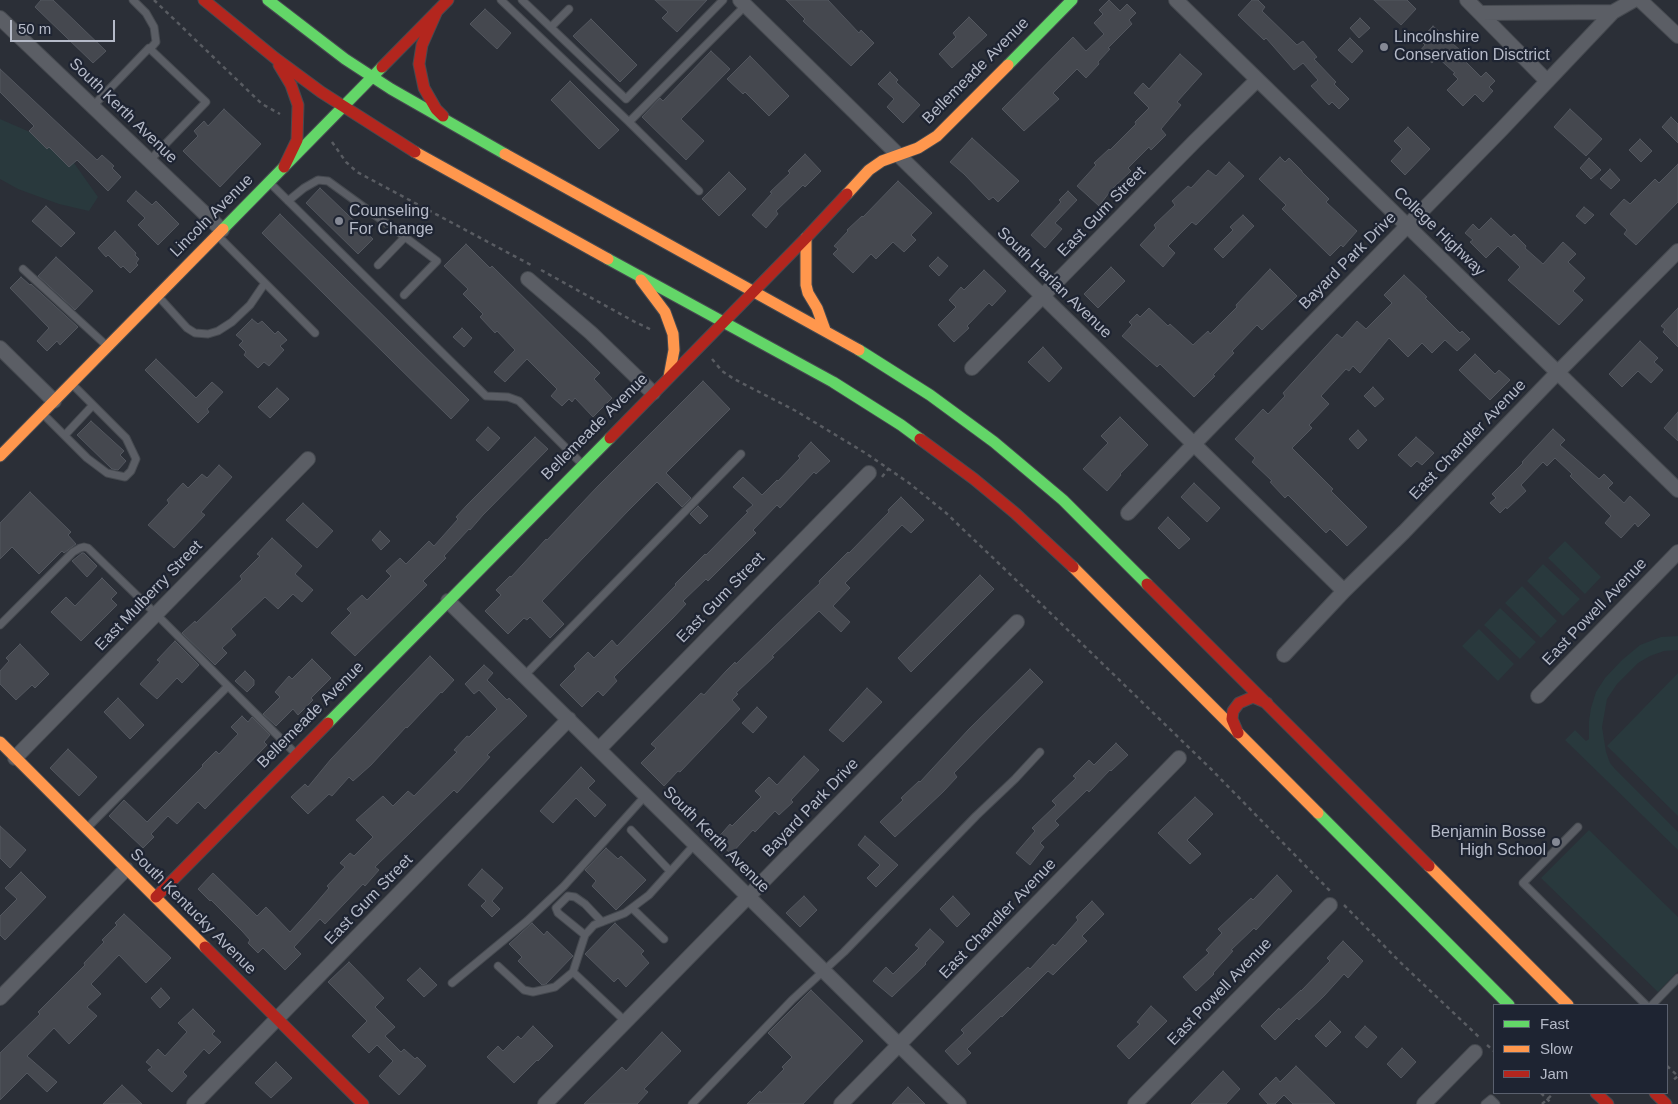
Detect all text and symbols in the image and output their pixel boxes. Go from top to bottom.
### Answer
scale bar [12,10,118,42]
street label: Bellemeade Avenue [919,14,1033,128]
text: 50 m [18,20,51,37]
place label: Lincolnshire Conservation Disctrict [1394,28,1550,66]
marker: Lincolnshire Conservation Disctrict [1378,41,1390,53]
street label: South Kerth Avenue [65,54,181,168]
street label: East Gum Street [1054,163,1150,261]
street label: Lincoln Avenue [167,171,257,261]
street label: College Highway [1389,183,1489,281]
place label: Counseling For Change [349,202,433,240]
street label: Bayard Park Drive [1295,208,1401,314]
marker: Counseling For Change [333,215,345,227]
street label: South Harlan Avenue [993,223,1115,343]
street label: Bellemeade Avenue [538,370,652,484]
street label: East Chandler Avenue [1406,376,1530,504]
street label: East Mulberry Street [91,537,207,655]
street label: East Gum Street [673,549,769,647]
street label: East Powell Avenue [1539,554,1651,670]
street label: Bellemeade Avenue [254,658,368,772]
street label: Bayard Park Drive [759,755,863,861]
street label: South Kerth Avenue [659,783,773,897]
place label: Benjamin Bosse High School [1430,823,1546,861]
marker: Benjamin Bosse High School [1550,836,1562,848]
street label: South Kentucky Avenue [126,845,260,979]
street label: East Gum Street [321,851,417,949]
street label: East Chandler Avenue [936,855,1060,983]
street label: East Powell Avenue [1164,934,1276,1050]
legend [1493,1004,1668,1094]
text: Fast [1540,1015,1569,1032]
text: Slow [1540,1040,1573,1057]
text: Jam [1540,1065,1568,1082]

